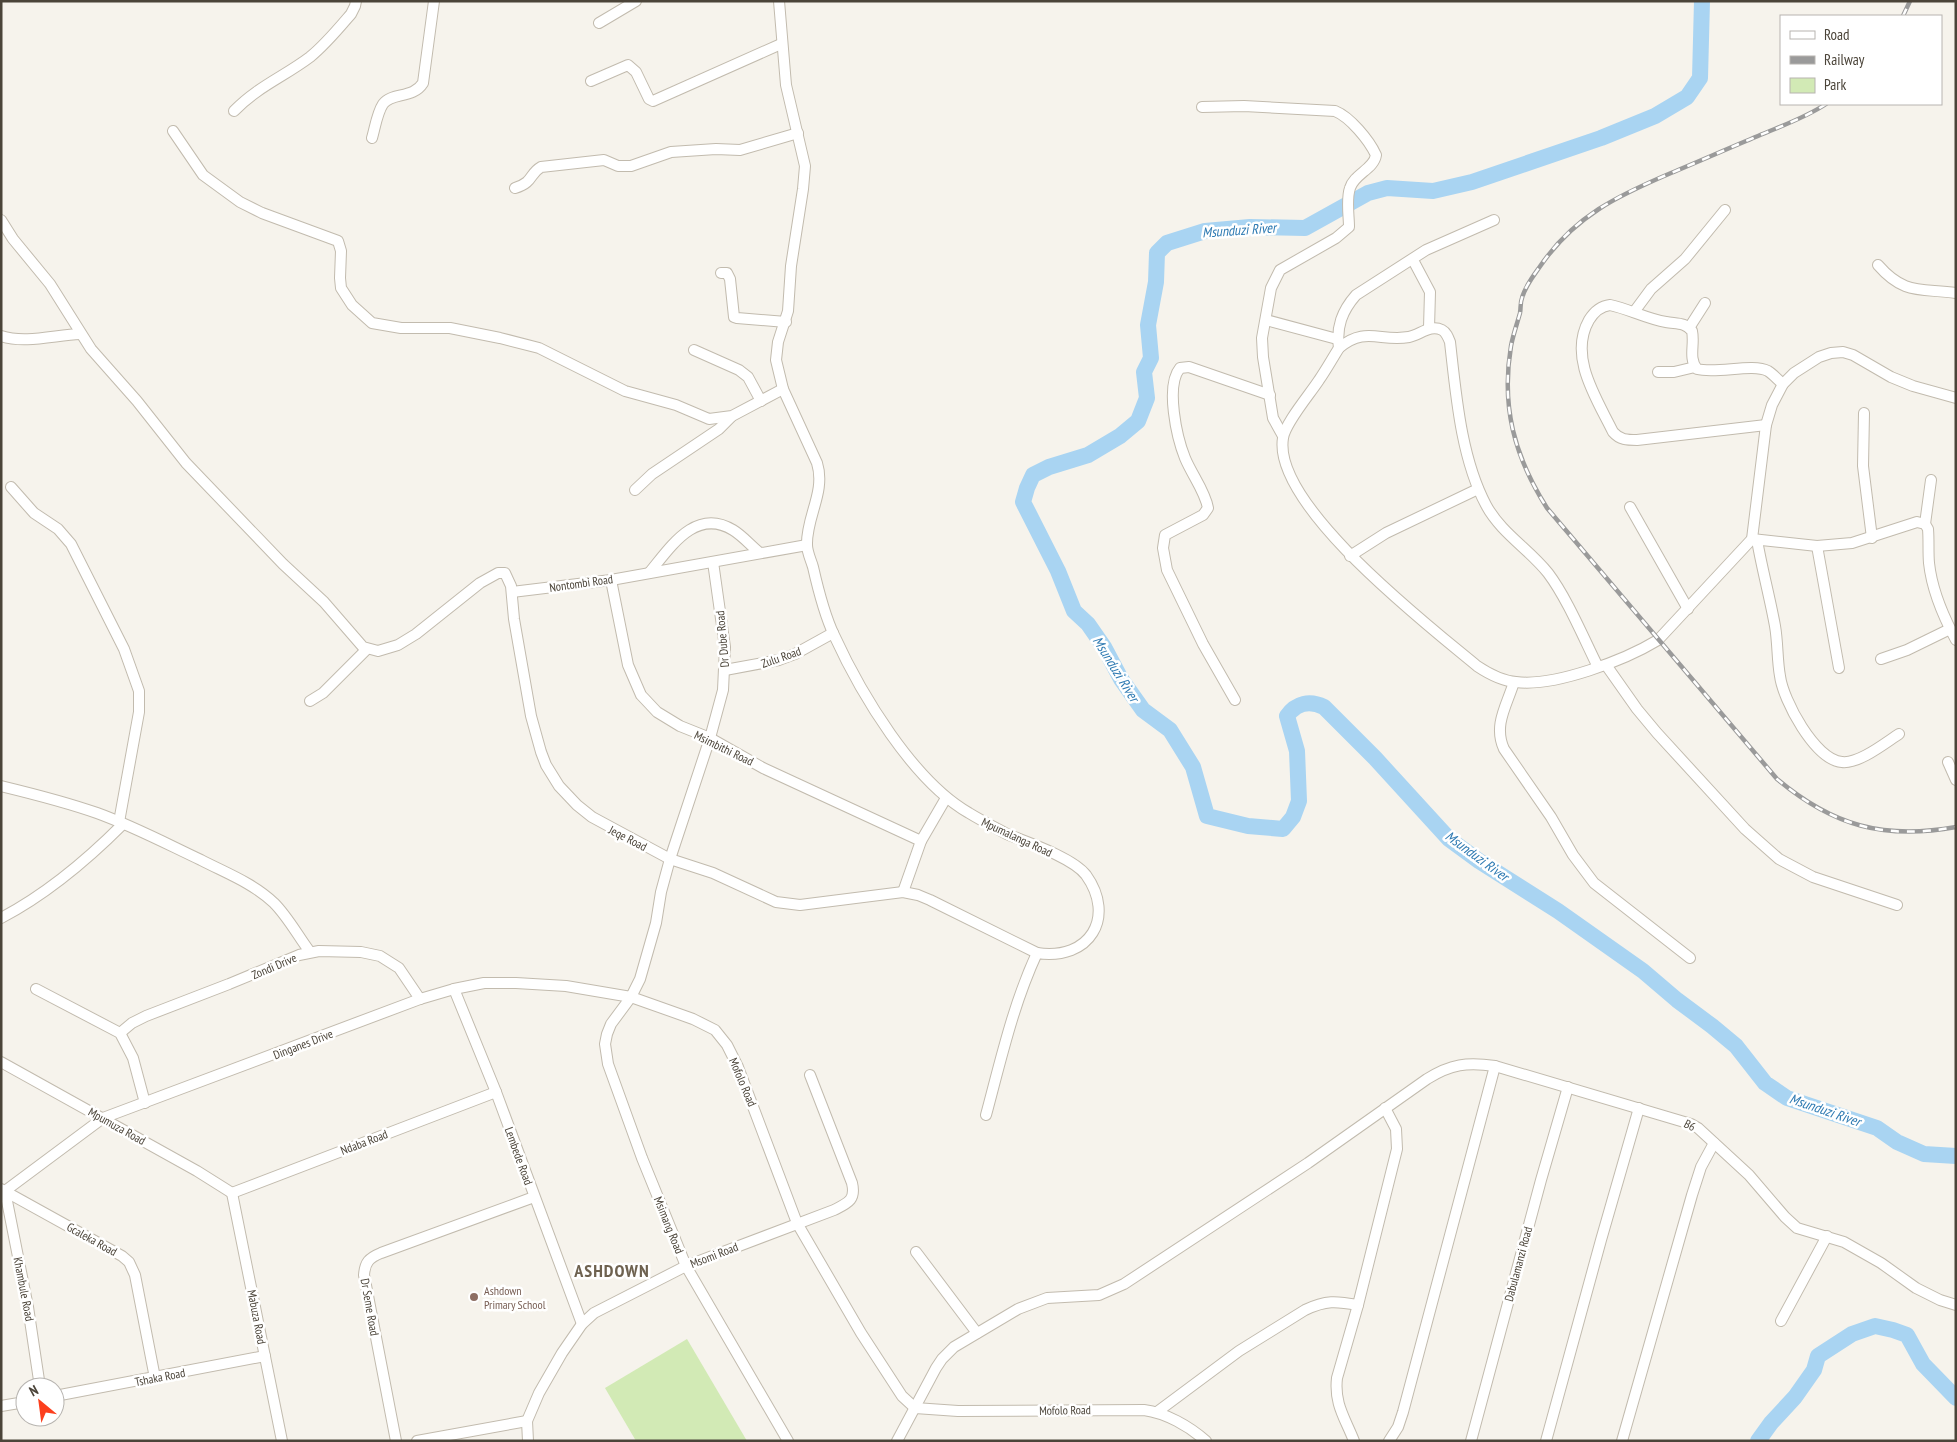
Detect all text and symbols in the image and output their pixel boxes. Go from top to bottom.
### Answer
legend [1780,15,1942,105]
text: Road [1824,25,1850,44]
text: Railway [1824,50,1865,69]
text: Park [1824,75,1846,94]
water label: Msunduzi River [1202,218,1279,242]
street label: Nontombi Road [548,571,614,595]
street label: Dr Dube Road [712,610,732,668]
water label: Msunduzi River [1089,633,1144,707]
street label: Zulu Road [759,643,803,671]
street label: Msimbithi Road [692,727,756,769]
street label: Mpumalanga Road [979,814,1055,860]
street label: Jeqe Road [605,822,650,854]
water label: Msunduzi River [1442,827,1514,886]
street label: Zondi Drive [249,950,299,982]
street label: Dinganes Drive [271,1026,335,1062]
street label: Mofolo Road [726,1055,760,1109]
water label: Msunduzi River [1787,1089,1865,1131]
street label: Mpumuza Road [86,1104,148,1148]
street label: B6 [1682,1116,1698,1134]
street label: Lembede Road [502,1125,536,1187]
street label: Ndaba Road [338,1126,390,1158]
street label: Msimang Road [651,1194,687,1256]
street label: Gcaleka Road [64,1219,120,1259]
street label: Dabulamanzi Road [1501,1225,1535,1303]
street label: Msomi Road [688,1239,740,1271]
street label: Khambule Road [10,1256,38,1322]
district label: ASHDOWN [573,1259,650,1282]
street label: Dr Seme Road [358,1277,382,1337]
place label: Ashdown Primary School [484,1283,546,1312]
street label: Mabuza Road [244,1289,270,1345]
marker: Ashdown Primary School [468,1291,480,1303]
street label: Tshaka Road [134,1365,186,1389]
north arrow [15,1377,65,1427]
text: N [26,1381,41,1400]
street label: Mofolo Road [1039,1402,1091,1418]

